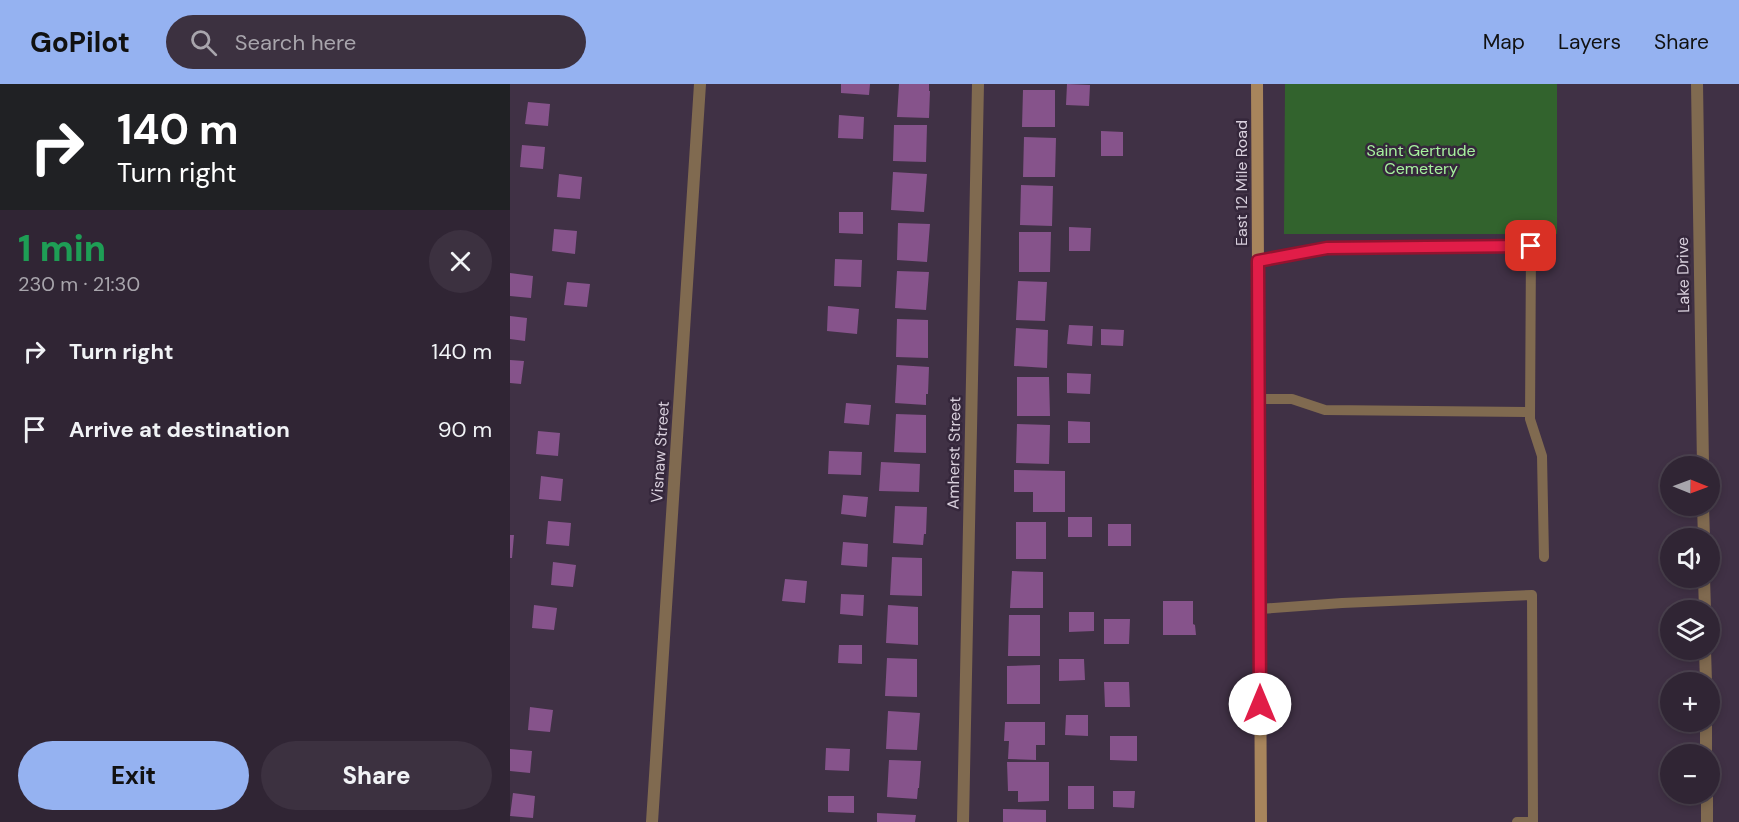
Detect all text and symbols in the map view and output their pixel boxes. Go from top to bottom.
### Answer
search box [166,15,586,69]
text: GoPilot [30,24,130,61]
icon: search [187,26,220,59]
text: Search here [235,28,356,57]
text: Map [1483,28,1525,56]
text: Layers [1558,28,1621,56]
text: Share [1654,28,1709,56]
text: 140 m [117,102,239,157]
icon: right [18,108,96,186]
street label: East 12 Mile Road [1231,120,1252,246]
park label: Saint Gertrude Cemetery [1366,140,1476,179]
text: Turn right [117,155,237,190]
pin [1505,220,1556,271]
text: 1 min [18,225,106,272]
icon: arrive [1514,229,1547,262]
button: close [429,230,492,293]
street label: Lake Drive [1672,237,1694,313]
text: 230 m · 21:30 [18,271,140,297]
icon: right [18,335,51,368]
text: Turn right [69,337,174,366]
text: 140 m [431,337,492,366]
street label: Amherst Street [943,397,965,509]
street label: Visnaw Street [646,400,674,504]
icon: arrive [18,413,51,446]
text: Arrive at destination [69,415,290,444]
text: 90 m [438,415,492,444]
north arrow [1660,456,1720,516]
map controls [1660,456,1720,804]
button: sound [1660,528,1720,588]
button: layers [1660,600,1720,660]
position arrow [1228,672,1292,736]
button: + [1660,672,1720,732]
button: Exit [18,741,249,810]
button: Share [261,741,492,810]
button: − [1660,744,1720,804]

